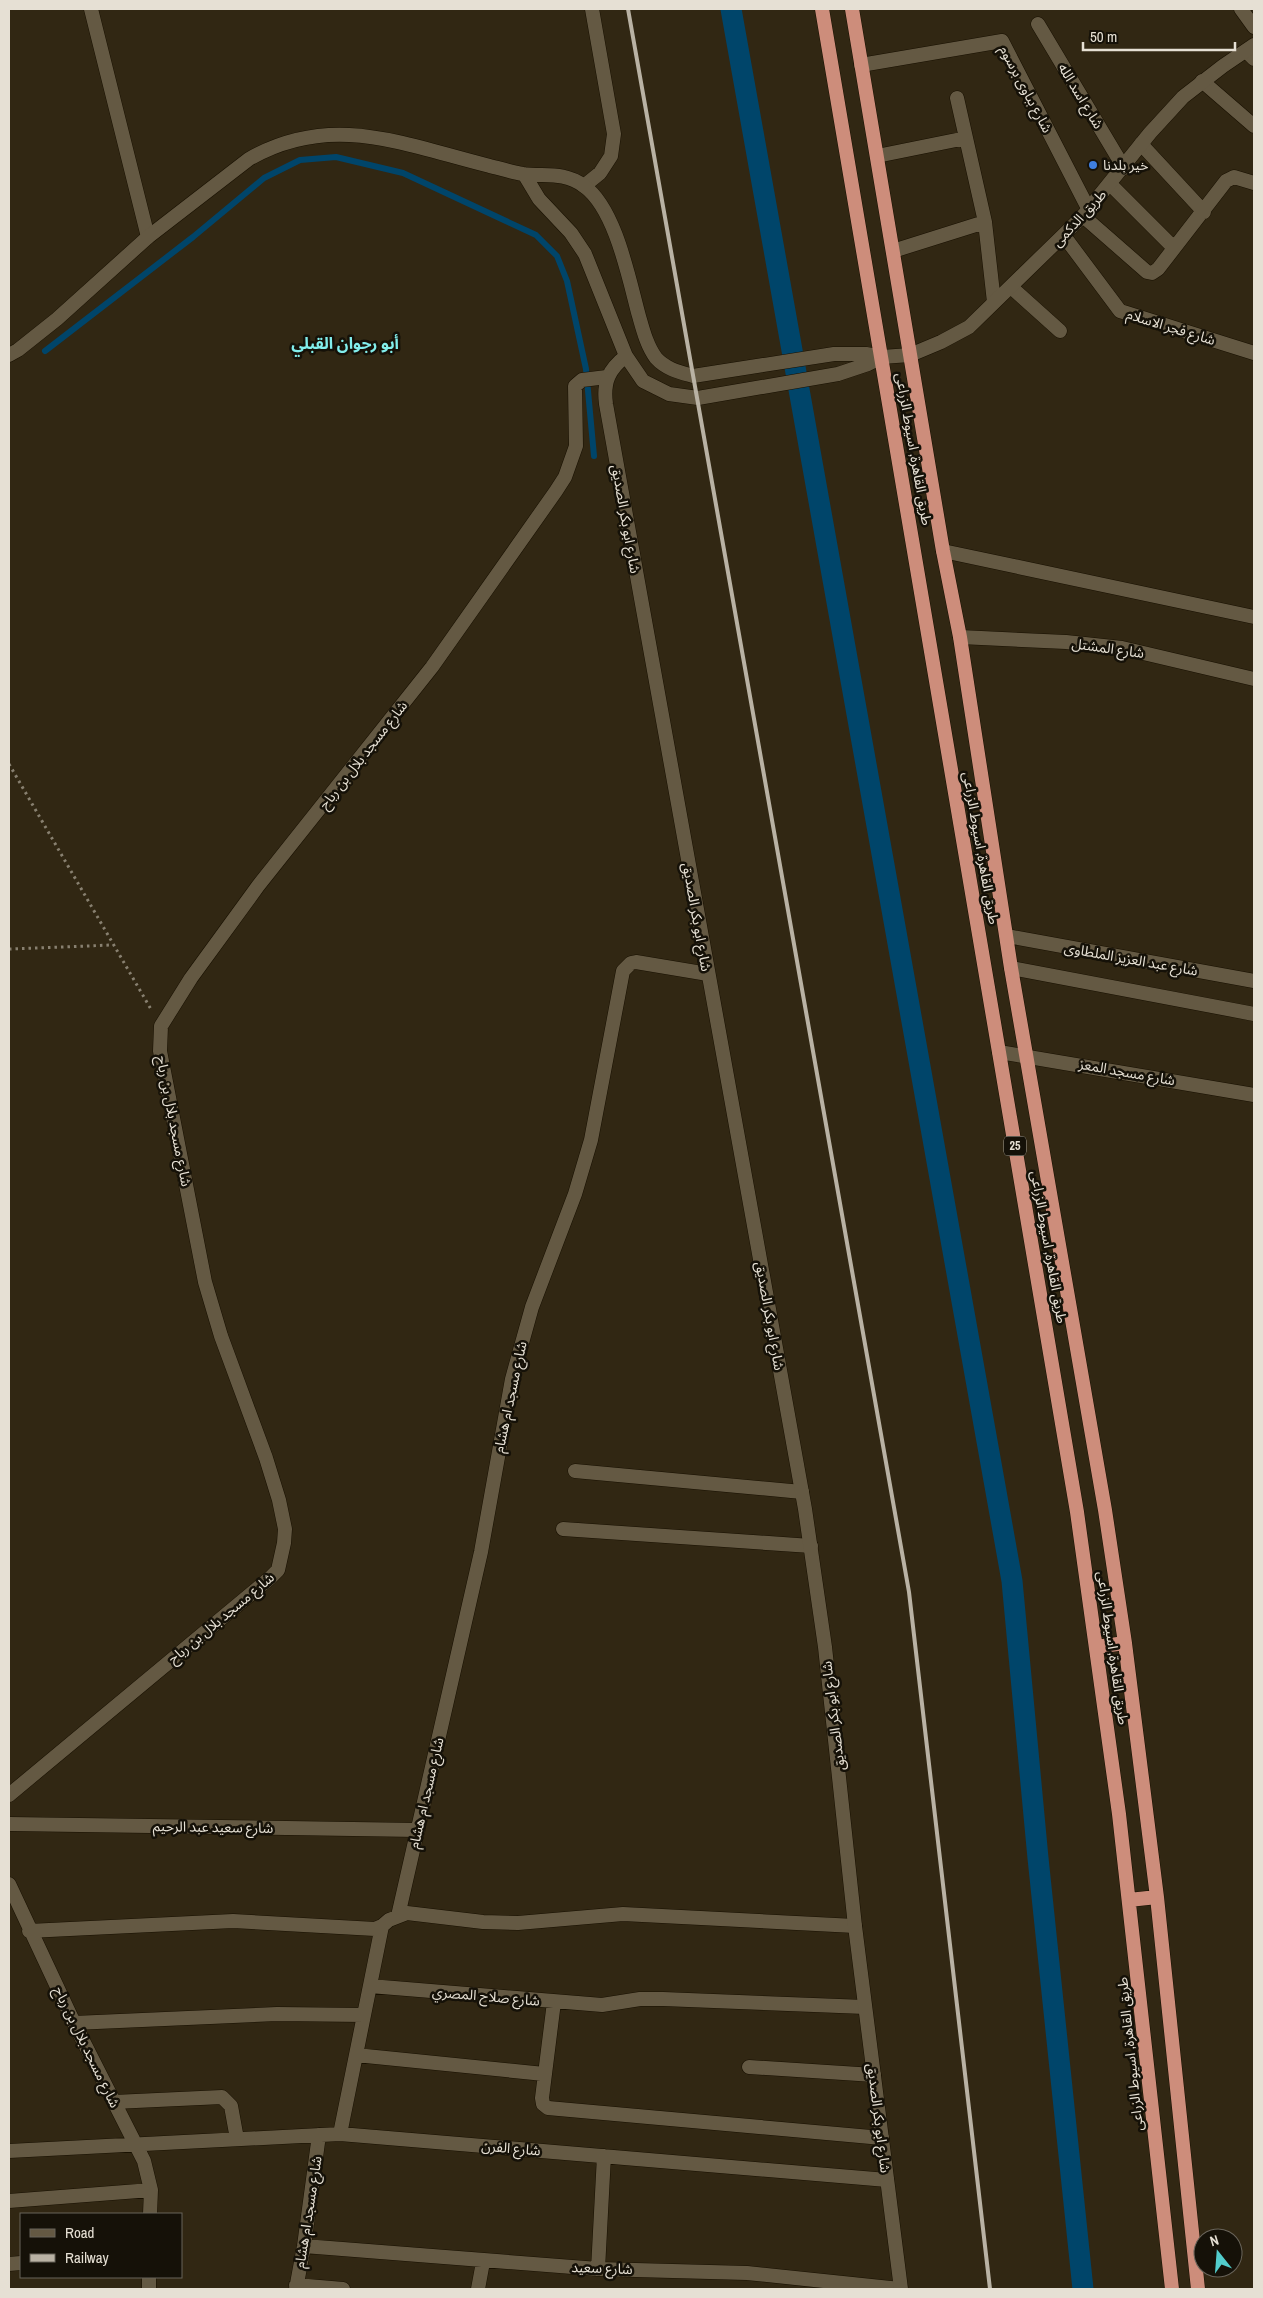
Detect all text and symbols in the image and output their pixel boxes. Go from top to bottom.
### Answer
scale bar [1083,20,1236,52]
text: 50 m [1090,26,1117,47]
street label: شارع بباوى برسوم [994,42,1057,137]
street label: شارع اسد الله [1053,60,1108,133]
place label: خير بلدنا [1103,156,1148,174]
marker: خير بلدنا [1087,159,1099,171]
street label: طريق الدكمى [1048,186,1111,251]
street label: شارع فجر الاسلام [1124,305,1218,351]
district label: أبو رجوان القبلي [291,332,399,357]
street label: طريق القاهرة, اسيوط الزراعى [891,371,936,527]
street label: شارع ابو بكر الصديق [606,463,644,575]
street label: شارع المشتل [1070,634,1145,664]
street label: شارع مسجد بلال بن رباح [315,697,413,814]
street label: طريق القاهرة, اسيوط الزراعى [958,770,1003,926]
street label: شارع ابو بكر الصديق [677,861,715,973]
street label: شارع عبد العزيز الملطاوى [1062,938,1199,982]
street label: شارع مسجد بلال بن رباح [151,1054,196,1188]
street label: شارع مسجد المعز [1076,1055,1176,1091]
road number: 25 [1004,1136,1026,1156]
street label: طريق القاهرة, اسيوط الزراعى [1026,1169,1071,1325]
street label: شارع ابو بكر الصديق [750,1260,788,1372]
street label: شارع مسجد ام هشام [489,1340,533,1455]
street label: شارع مسجد بلال بن رباح [164,1568,279,1669]
street label: طريق القاهرة, اسيوط الزراعى [1092,1570,1133,1726]
street label: شارع ابو بكر الصديق [817,1660,851,1772]
street label: شارع مسجد ام هشام [404,1736,449,1851]
street label: شارع سعيد عبد الرحيم [153,1817,273,1839]
street label: طريق القاهرة, اسيوط الزراعى [1113,1976,1148,2132]
street label: شارع صلاح المصري [431,1982,541,2012]
street label: شارع مسجد بلال بن رباح [48,1983,124,2112]
street label: شارع ابو بكر الصديق [861,2062,895,2174]
street label: شارع الفرن [480,2136,541,2162]
street label: شارع مسجد ام هشام [290,2155,328,2270]
legend [20,2213,182,2278]
text: Road [65,2222,94,2243]
north arrow [1193,2228,1243,2278]
text: N [1208,2231,1221,2250]
text: Railway [65,2247,110,2268]
street label: شارع سعيد [571,2258,633,2280]

